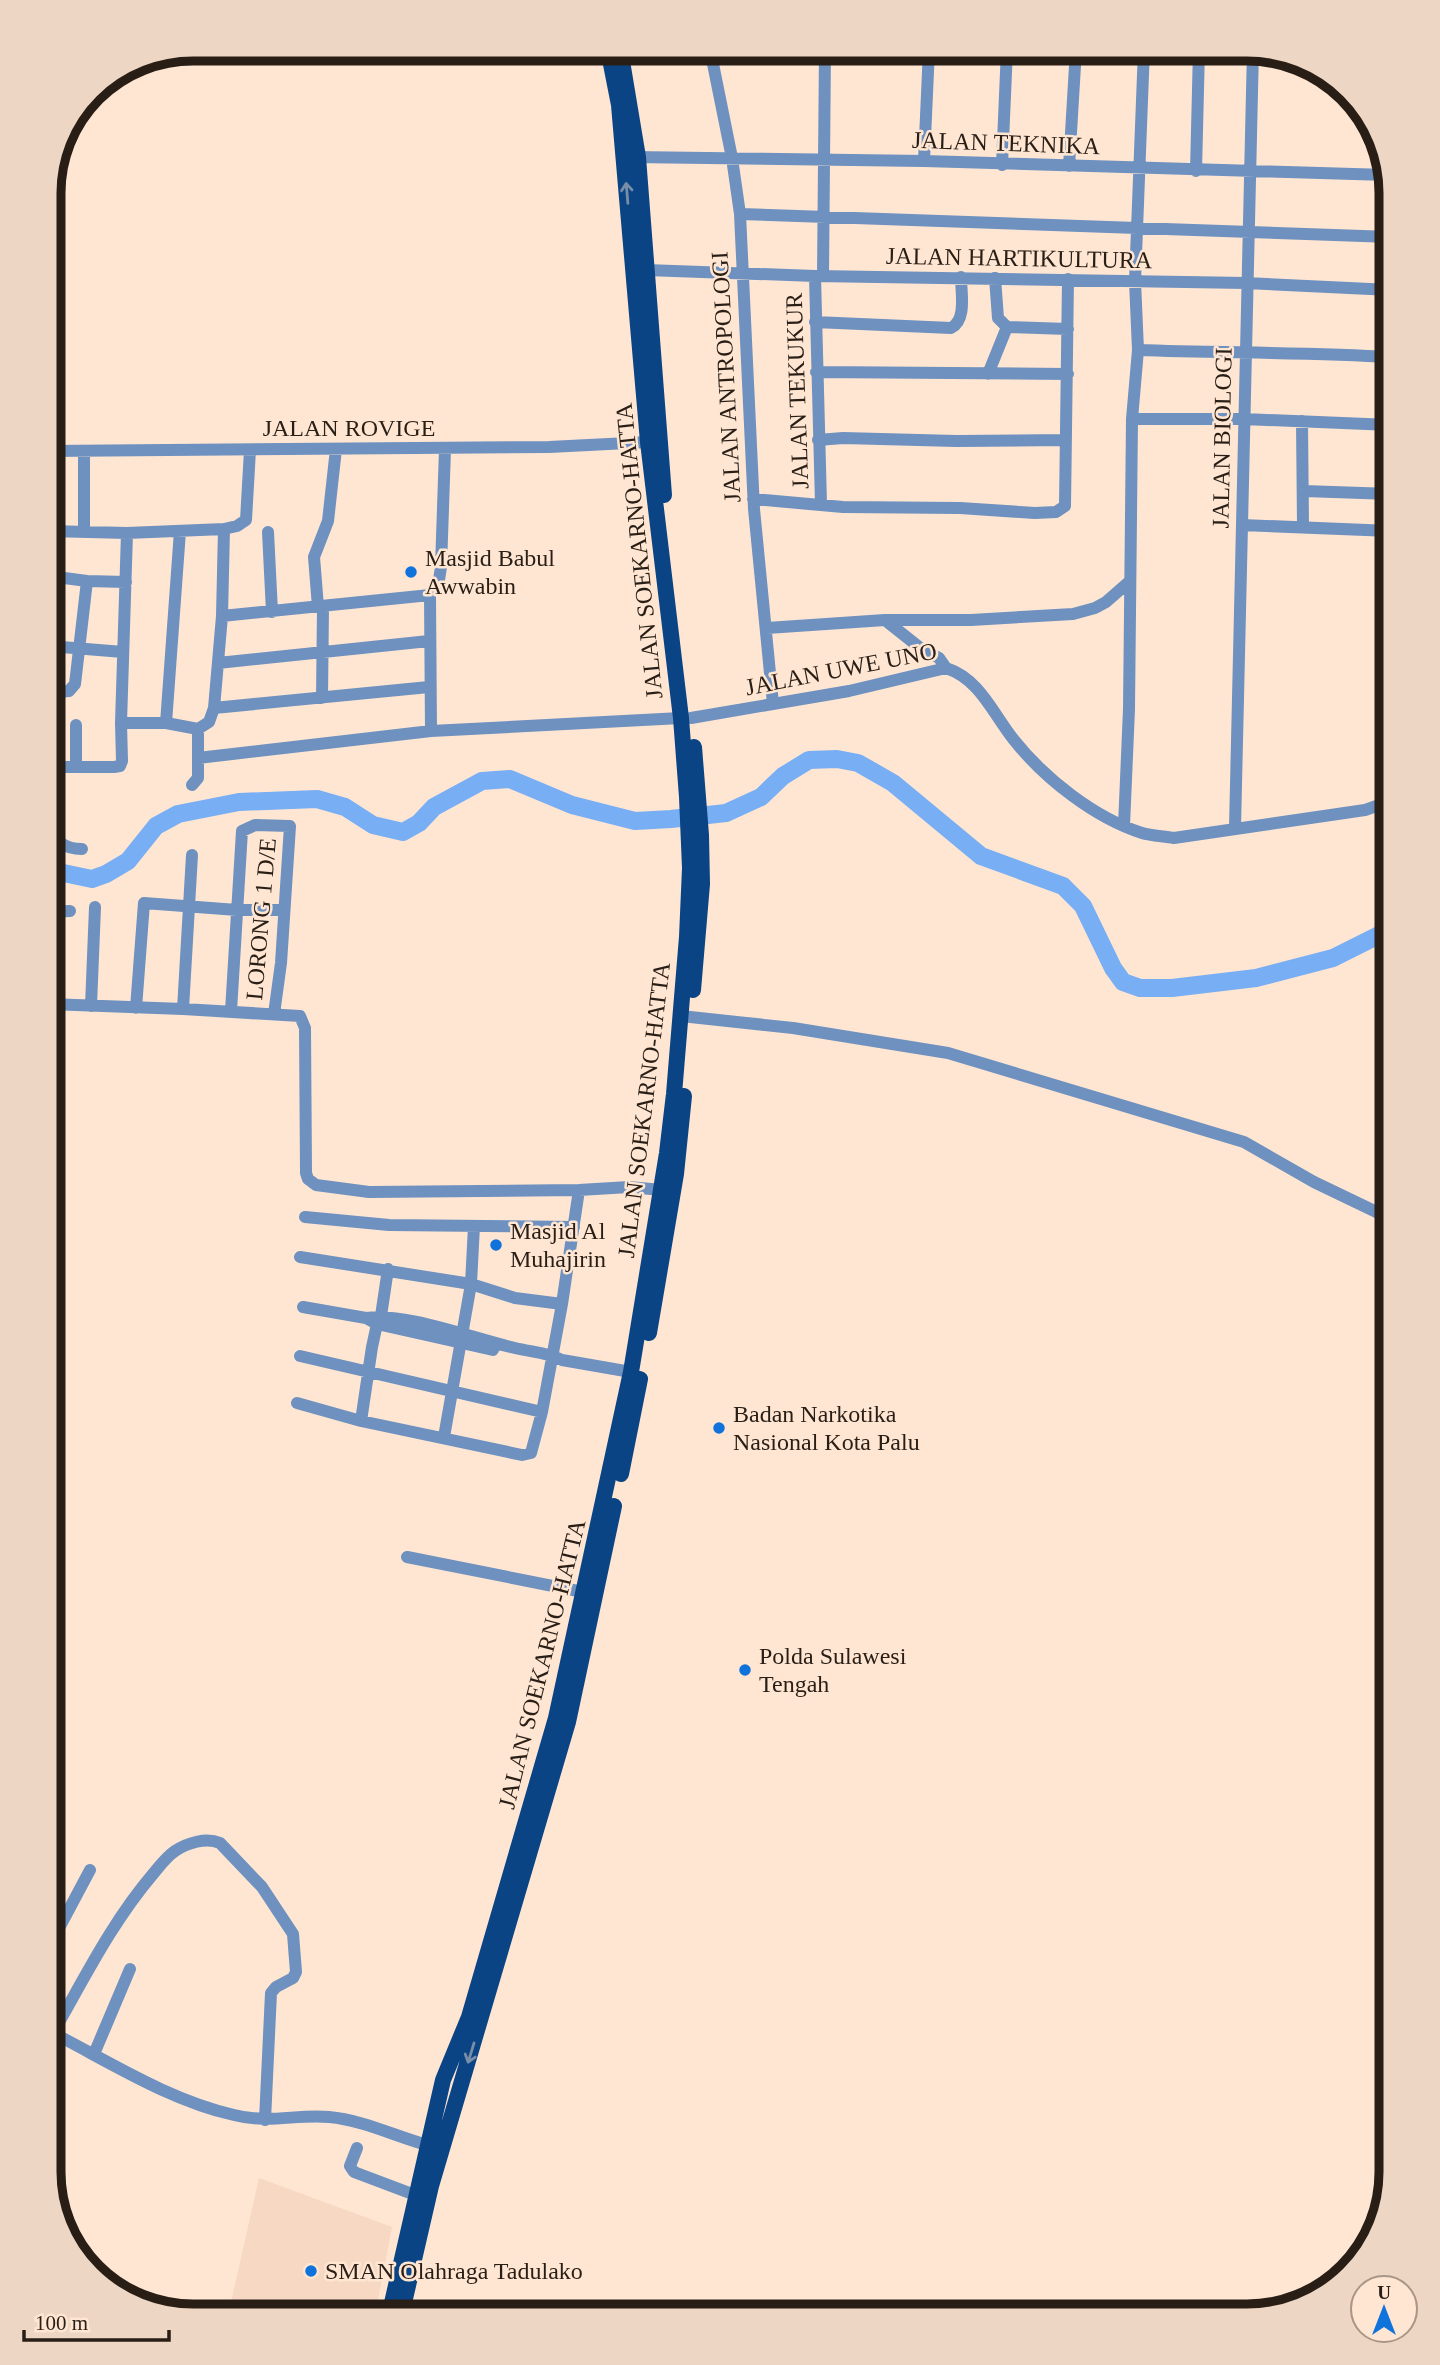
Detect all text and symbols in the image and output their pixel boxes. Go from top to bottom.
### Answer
street label: JALAN TEKNIKA [912,127,1101,159]
one-way arrow [620,182,633,205]
street label: JALAN HARTIKULTURA [886,243,1153,273]
street label: JALAN ANTROPOLOGI [706,251,746,503]
street label: JALAN TEKUKUR [781,292,813,490]
street label: JALAN BIOLOGI [1207,347,1237,529]
street label: JALAN SOEKARNO-HATTA [610,401,667,700]
street label: JALAN ROVIGE [263,415,435,441]
place label: Masjid Babul Awwabin [425,545,555,599]
marker: Masjid Babul Awwabin [403,564,419,580]
street label: JALAN UWE UNO [743,638,939,700]
street label: LORONG 1 D/E [241,837,281,1001]
street label: JALAN SOEKARNO-HATTA [613,960,675,1259]
place label: Masjid Al Muhajirin [510,1218,606,1272]
marker: Masjid Al Muhajirin [488,1237,504,1253]
place label: Badan Narkotika Nasional Kota Palu [733,1401,920,1455]
marker: Badan Narkotika Nasional Kota Palu [711,1420,727,1436]
street label: JALAN SOEKARNO-HATTA [493,1516,591,1811]
place label: Polda Sulawesi Tengah [759,1643,907,1697]
marker: Polda Sulawesi Tengah [737,1662,753,1678]
one-way arrow [464,2042,477,2064]
place label: SMAN Olahraga Tadulako [325,2258,583,2284]
marker: SMAN Olahraga Tadulako [303,2263,319,2279]
north arrow [1349,2274,1419,2344]
text: U [1377,2282,1391,2303]
scale bar [24,2298,170,2342]
text: 100 m [35,2311,88,2335]

